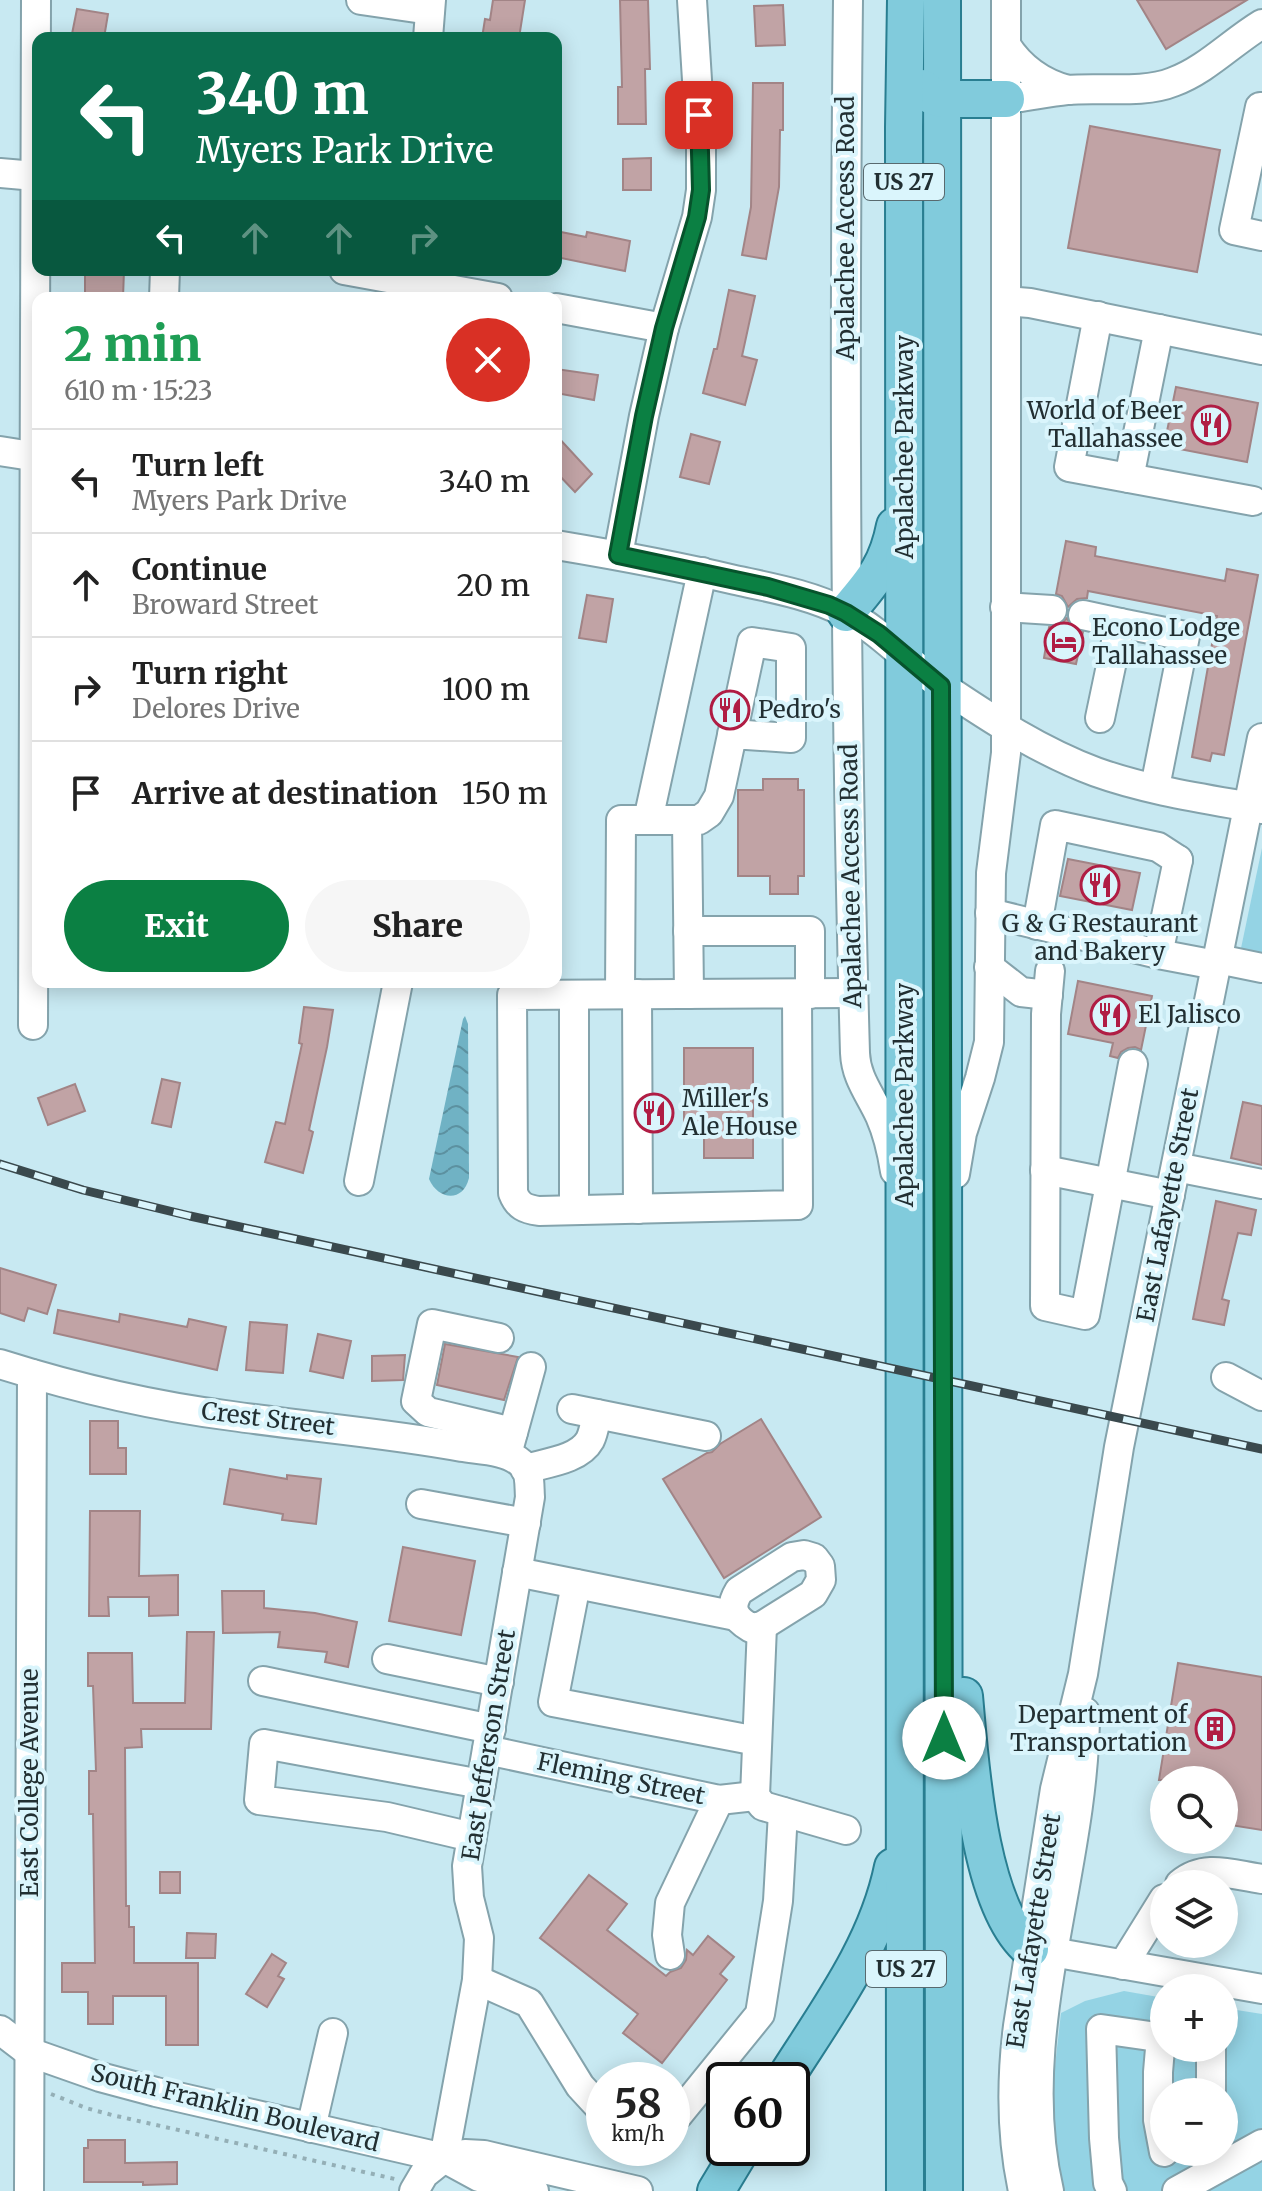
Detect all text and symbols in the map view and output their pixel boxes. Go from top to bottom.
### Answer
text: 340 m [196,59,369,129]
icon: left [64,64,168,168]
pin [665,81,733,149]
icon: arrive [677,93,721,137]
street label: Apalachee Access Road [830,96,861,361]
text: Myers Park Drive [196,128,494,173]
road number: US 27 [864,164,944,200]
icon: left [149,216,193,260]
icon: ahead [233,216,277,260]
icon: ahead [317,216,361,260]
icon: right [401,216,445,260]
text: 2 min [64,314,201,374]
button: close [446,318,530,402]
street label: Apalachee Parkway [889,335,920,560]
text: 610 m · 15:23 [64,374,213,407]
place label: World of Beer Tallahassee [1026,395,1183,454]
restaurant icon: World of Beer Tallahassee [1190,404,1232,446]
text: Turn left [132,446,264,484]
icon: left [64,459,108,503]
text: 340 m [439,462,530,500]
text: Myers Park Drive [132,484,347,517]
text: Continue [132,550,267,588]
icon: ahead [64,563,108,607]
text: 20 m [457,566,530,604]
text: Broward Street [132,588,318,621]
place label: Econo Lodge Tallahassee [1092,612,1240,671]
hotel icon: Econo Lodge Tallahassee [1043,621,1085,663]
text: Turn right [132,654,288,692]
icon: right [64,667,108,711]
text: 100 m [442,670,530,708]
restaurant icon: Pedro's [709,689,751,731]
text: Delores Drive [132,692,300,725]
place label: Pedro's [758,694,841,725]
street label: Apalachee Access Road [833,743,868,1010]
icon: arrive [64,771,108,815]
text: Arrive at destination [132,774,438,812]
text: 150 m [462,774,548,812]
restaurant icon: G & G Restaurant and Bakery [1079,864,1121,906]
button: Exit [64,880,289,972]
button: Share [305,880,530,972]
place label: G & G Restaurant and Bakery [1002,908,1199,967]
street label: Apalachee Parkway [889,983,920,1208]
restaurant icon: El Jalisco [1089,994,1131,1036]
place label: El Jalisco [1138,999,1241,1030]
place label: Miller's Ale House [681,1083,797,1142]
street label: East Lafayette Street [1130,1085,1206,1324]
restaurant icon: Miller's Ale House [633,1092,675,1134]
street label: Crest Street [200,1395,337,1442]
street label: East Jefferson Street [455,1626,522,1863]
street label: East College Avenue [14,1668,45,1898]
position arrow [902,1696,986,1780]
place label: Department of Transportation [1010,1699,1188,1758]
building icon: Department of Transportation [1194,1708,1236,1750]
street label: Fleming Street [534,1746,708,1812]
map controls [1150,1766,1238,2166]
button: search [1150,1766,1238,1854]
street label: East Lafayette Street [1000,1811,1067,2051]
button: layers [1150,1870,1238,1958]
road number: US 27 [866,1951,946,1987]
button: + [1150,1974,1238,2062]
street label: South Franklin Boulevard [88,2057,383,2158]
speed limit sign: 60 [706,2062,810,2166]
button: − [1150,2078,1238,2166]
text: 58 [614,2079,662,2129]
text: km/h [612,2121,664,2146]

